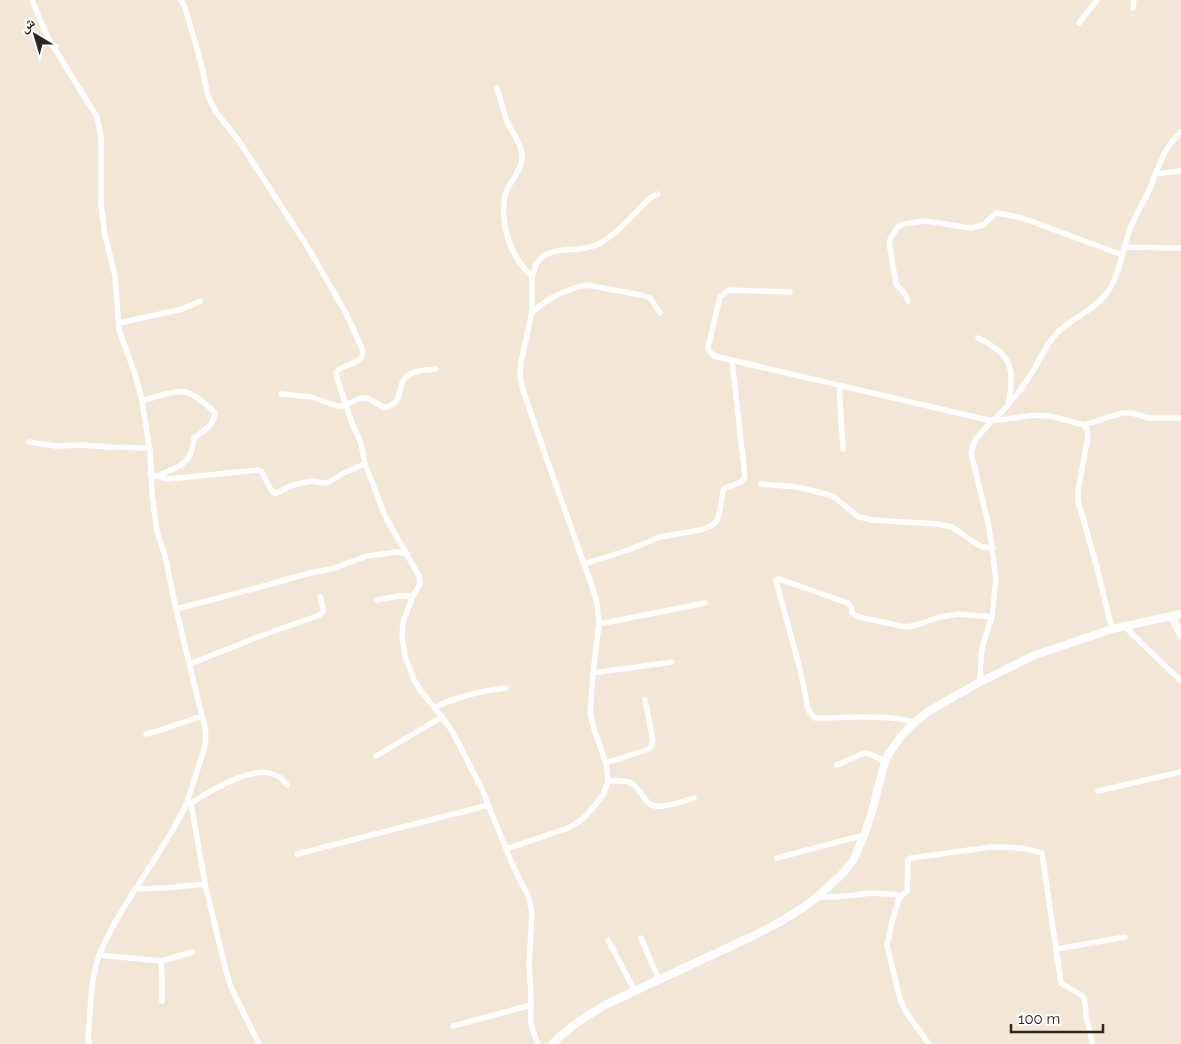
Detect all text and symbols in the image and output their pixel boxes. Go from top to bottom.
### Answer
north arrow [10,10,60,60]
text: ش [16,14,39,36]
scale bar [1011,1002,1104,1034]
text: 100 m [1018,1010,1060,1028]

